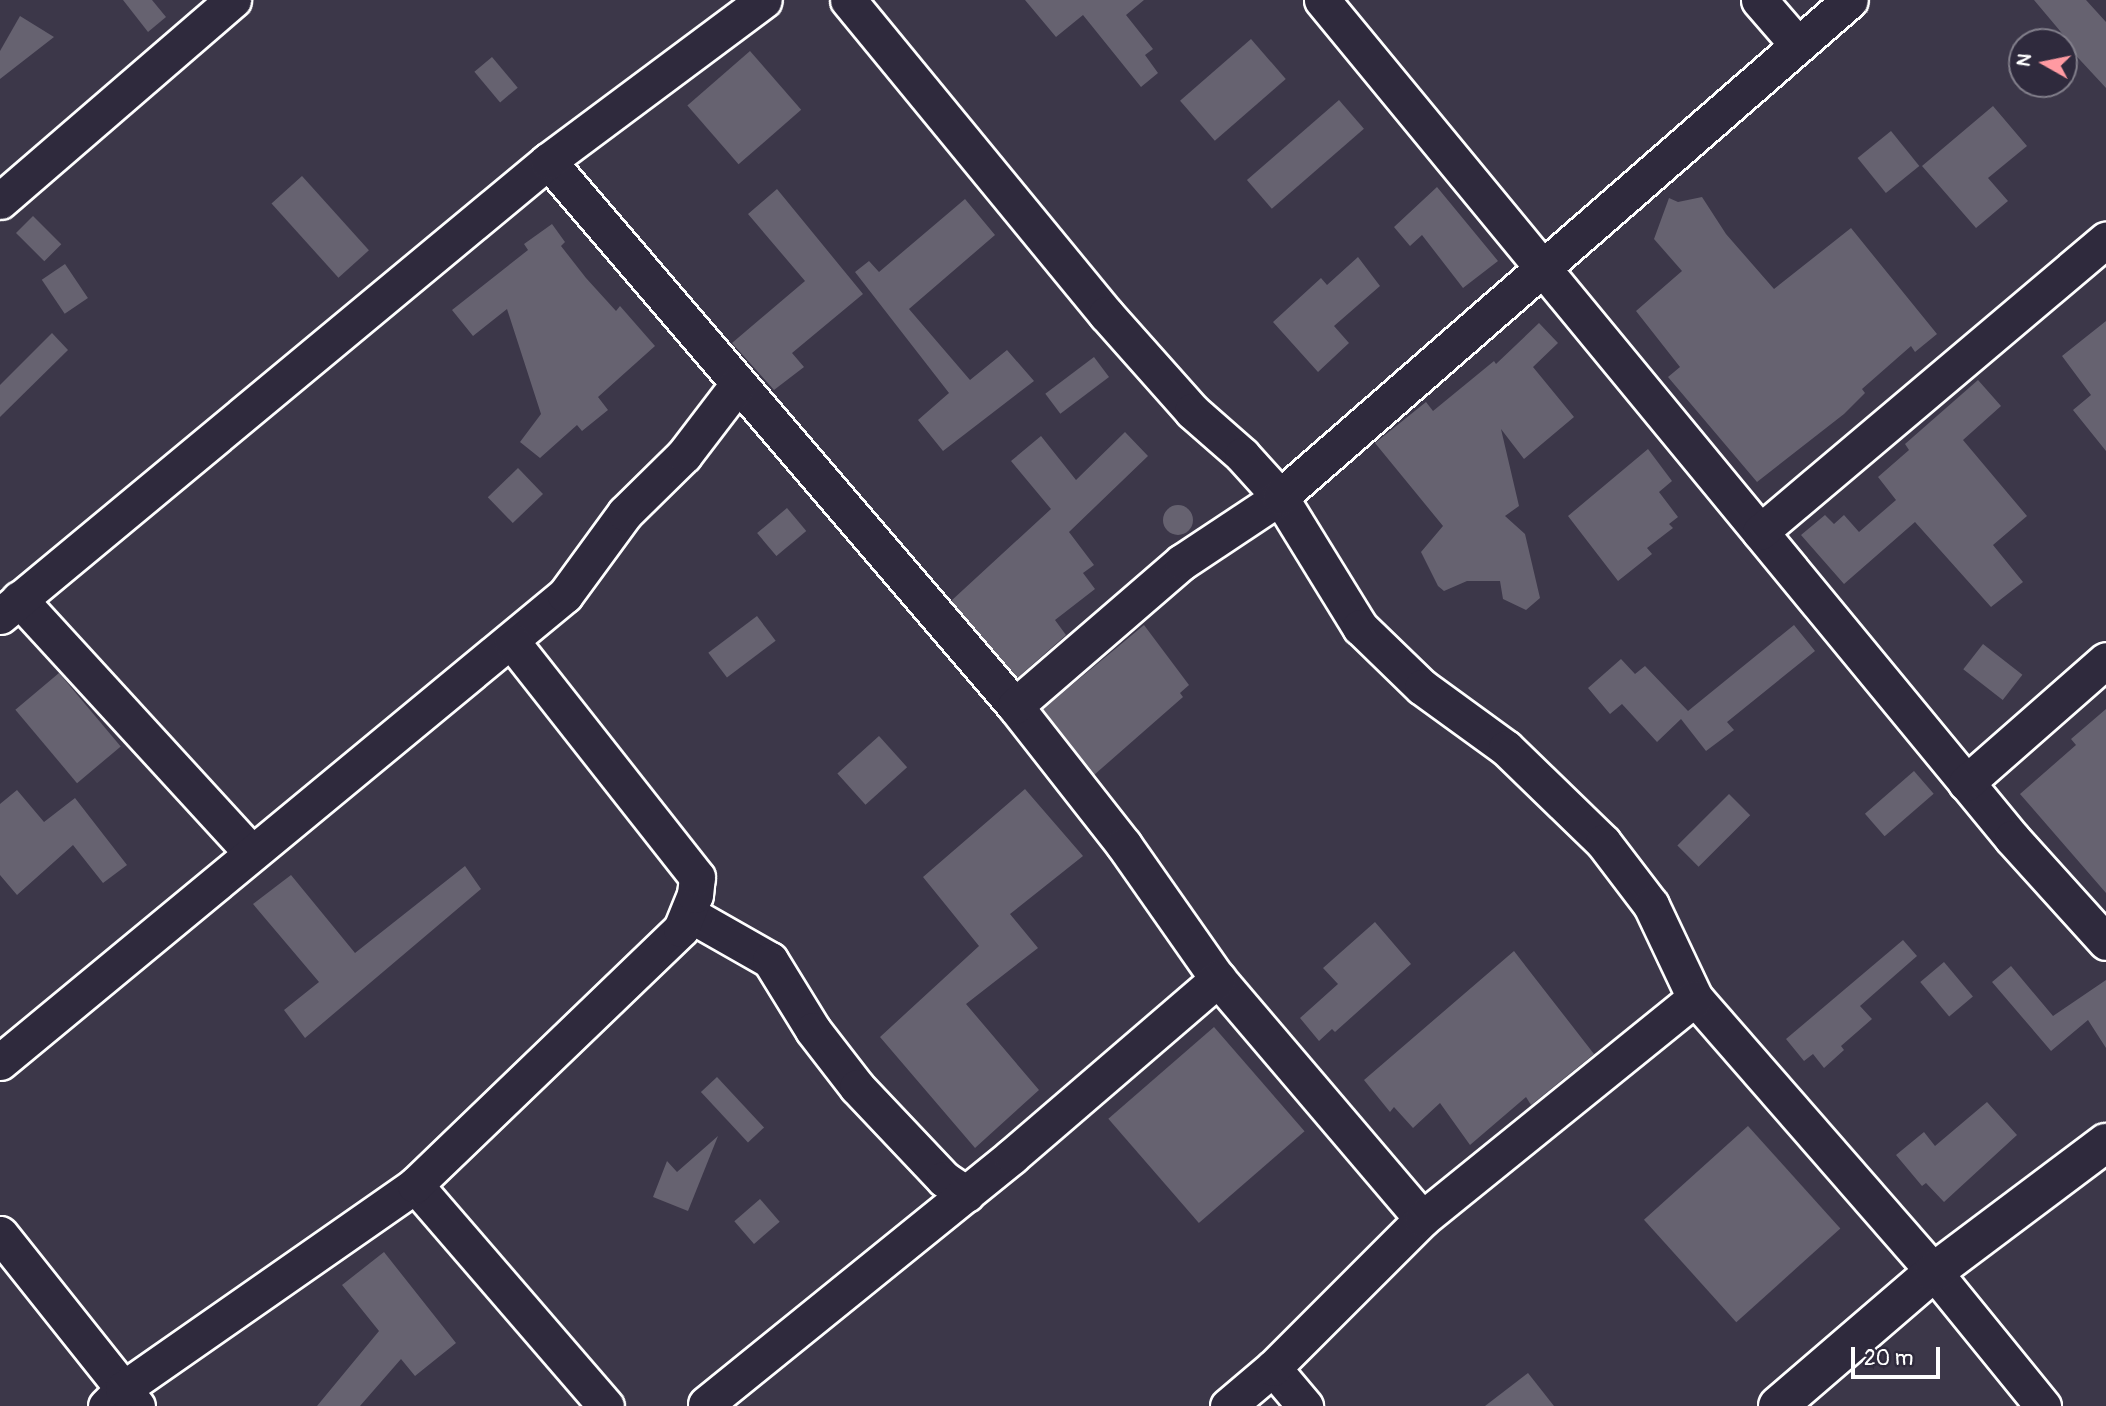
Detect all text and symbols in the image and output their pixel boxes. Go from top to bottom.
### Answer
north arrow [2008,28,2078,98]
text: N [2011,52,2037,68]
scale bar [1854,1332,1943,1376]
text: 20 m [1864,1345,1913,1372]

